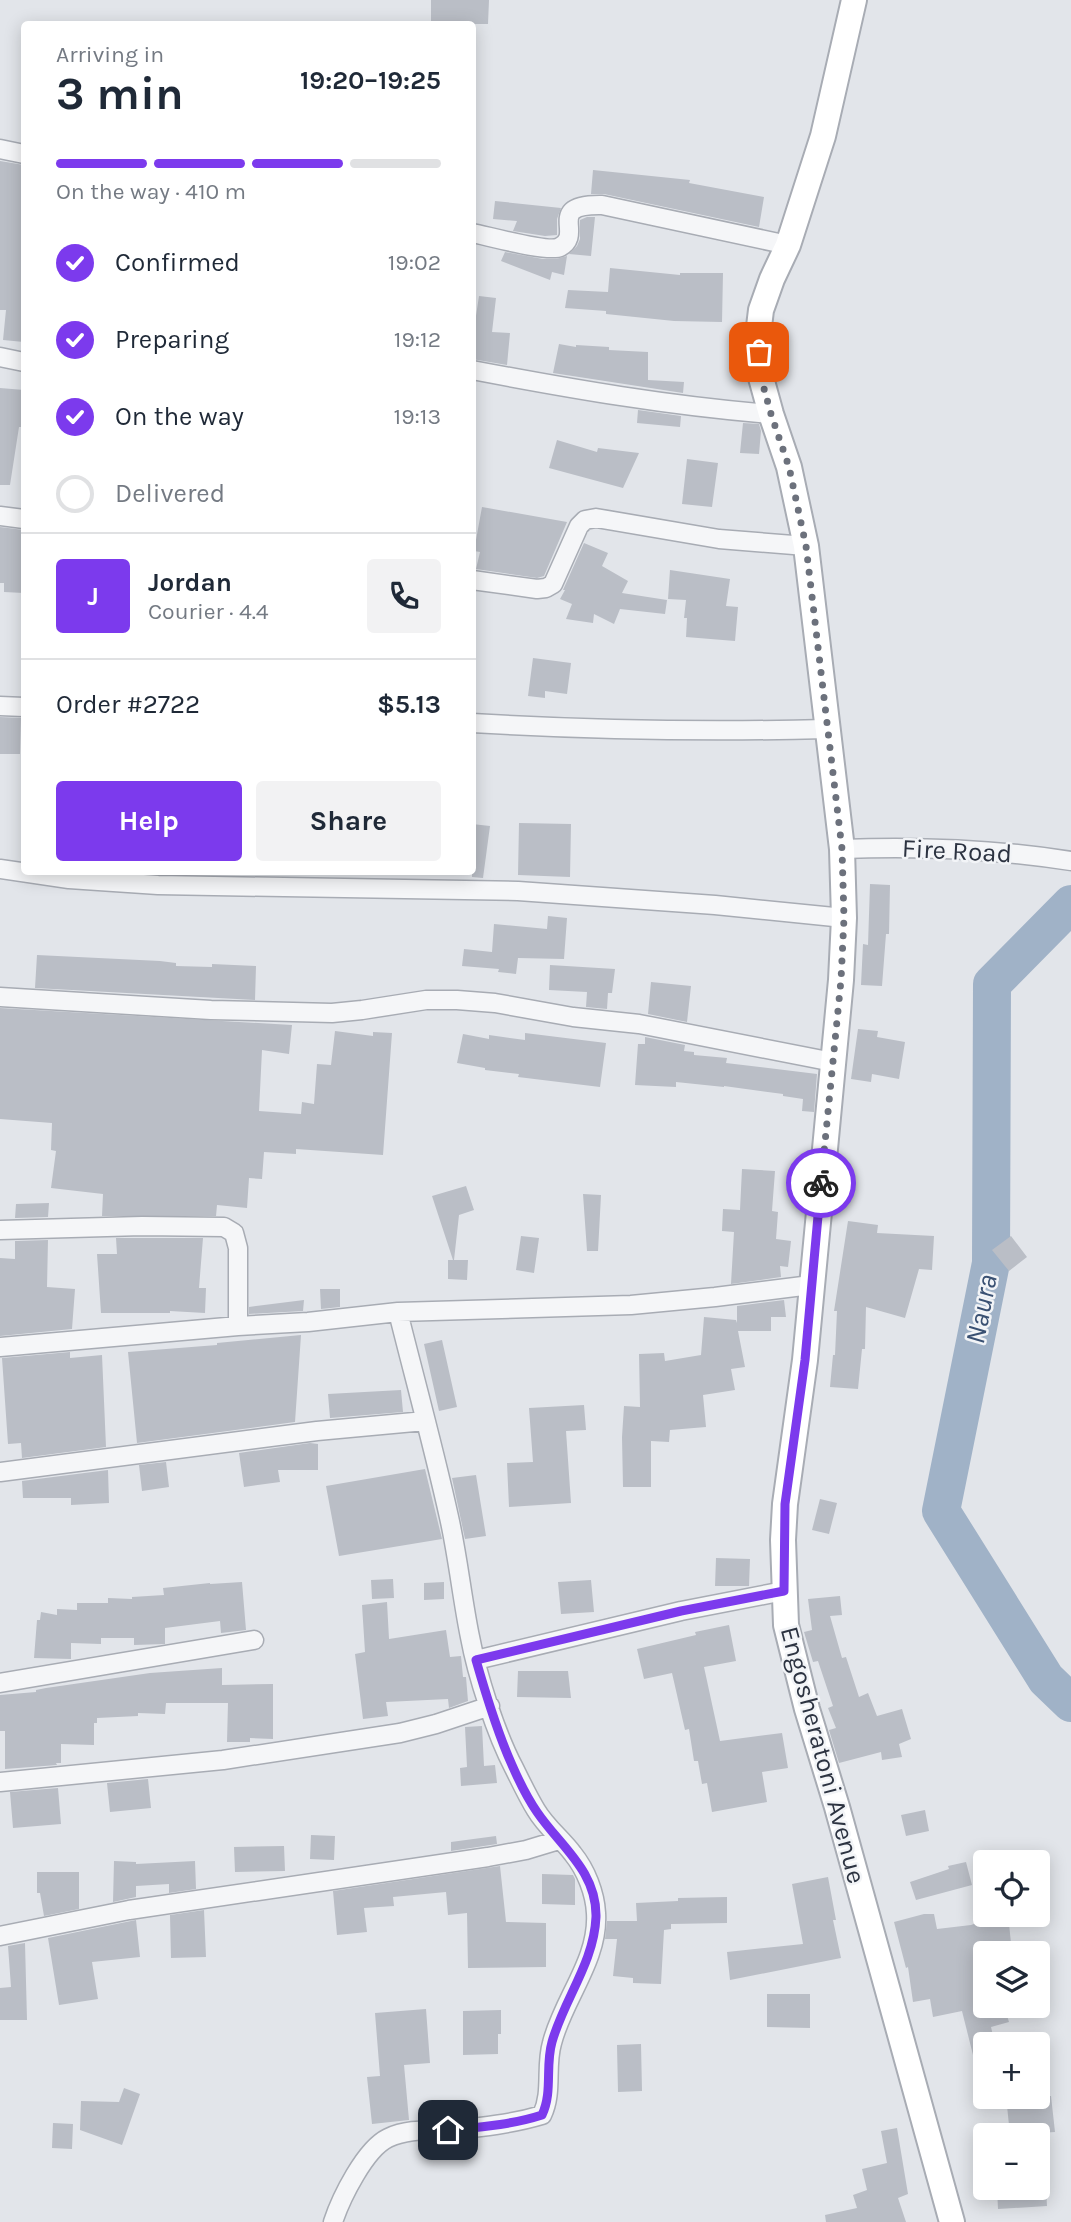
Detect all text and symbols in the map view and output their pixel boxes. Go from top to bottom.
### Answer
text: Arriving in [56,41,164,68]
text: 19:20–19:25 [300,65,441,96]
text: 3 min [56,67,184,121]
text: On the way · 410 m [56,178,246,205]
icon: check [56,244,94,282]
text: Confirmed [115,247,240,278]
text: 19:02 [388,249,441,276]
icon: check [56,321,94,359]
pin [729,322,789,382]
text: Preparing [115,324,229,355]
text: 19:12 [394,326,441,353]
icon: bag [740,333,778,371]
icon: check [56,398,94,436]
text: On the way [115,401,244,432]
text: 19:13 [394,403,441,430]
text: Delivered [115,478,225,509]
button: phone [367,559,441,633]
text: Jordan [148,567,232,598]
text: J [87,581,99,612]
text: Courier · 4.4 [148,598,269,625]
text: Order #2722 [56,689,200,720]
text: $5.13 [377,689,441,720]
button: Help [56,781,242,861]
button: Share [256,781,441,861]
street label: Fire Road [901,833,1013,869]
courier [786,1148,856,1218]
icon: bike [802,1164,840,1202]
water label: Naura [958,1271,1004,1347]
street label: Engosheratoni Avenue [774,1623,872,1887]
map controls [973,1850,1050,2200]
button: locate [973,1850,1050,1927]
button: layers [973,1941,1050,2018]
button: + [973,2032,1050,2109]
pin [418,2100,478,2160]
icon: home [429,2111,467,2149]
button: − [973,2123,1050,2200]

